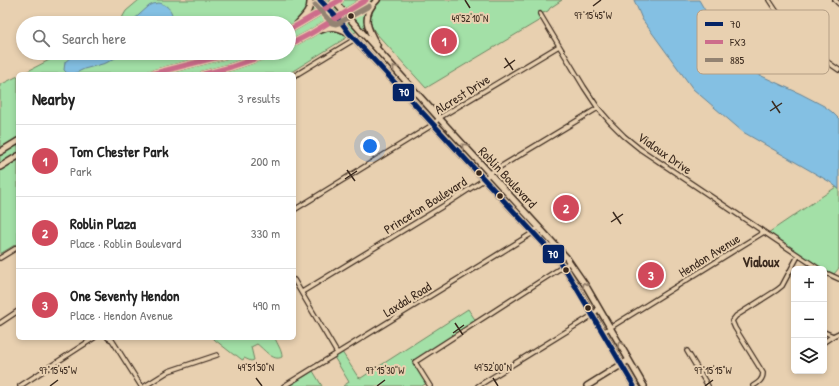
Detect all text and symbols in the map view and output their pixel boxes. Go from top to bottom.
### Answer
text: 97°15'45"W [574,9,613,22]
legend [697,10,829,74]
unlabelled marker [346,11,356,21]
text: 49°52'10"N [452,12,488,25]
search box [16,16,296,60]
text: 70 [730,17,740,31]
pin: 1 [431,26,457,56]
icon: search [30,27,52,49]
text: Search here [62,28,126,49]
text: FX3 [729,35,746,49]
text: 885 [730,53,745,67]
one-way arrow [392,65,399,73]
street label: Alcrest Drive [431,70,493,118]
line badge: 70 [392,83,415,102]
text: 70 [398,85,409,99]
text: Nearby [32,87,75,110]
text: 3 results [238,89,280,107]
street label: Vialoux Drive [634,128,696,178]
your location [360,136,380,156]
text: Tom Chester Park [70,141,168,162]
street label: Roblin Boulevard [475,142,541,212]
one-way arrow [461,143,469,151]
text: 1 [43,152,47,170]
text: 200 m [250,152,280,170]
text: Park [70,162,92,180]
unlabelled marker [474,168,484,178]
street label: Princeton Boulevard [380,172,470,238]
unlabelled marker [495,191,505,201]
pin: 2 [553,193,579,223]
text: Roblin Plaza [70,213,136,234]
text: 2 [42,224,48,242]
text: 330 m [251,224,280,242]
street label: Hendon Avenue [675,229,743,281]
text: Place · Roblin Boulevard [70,234,181,252]
line badge: 70 [542,244,565,264]
text: 70 [547,247,558,261]
district label: Vialoux [742,252,780,271]
pin: 3 [638,260,664,290]
unlabelled marker [561,265,571,275]
map controls [791,266,827,374]
button: + [791,266,827,302]
street label: Laxdal Road [379,277,435,321]
one-way arrow [582,282,590,289]
text: One Seventy Hendon [70,285,180,306]
text: 3 [42,296,48,314]
text: 490 m [253,296,280,314]
button: − [791,302,827,338]
unlabelled marker [583,303,593,313]
text: Place · Hendon Avenue [70,306,173,324]
button: layers [791,338,827,374]
one-way arrow [617,341,625,348]
text: 49°51'50"N [238,361,274,374]
text: 49°52'00"N [474,361,512,374]
text: 97°15'45"W [39,364,78,377]
text: 97°15'30"W [366,364,405,377]
text: 97°15'15"W [694,364,733,377]

